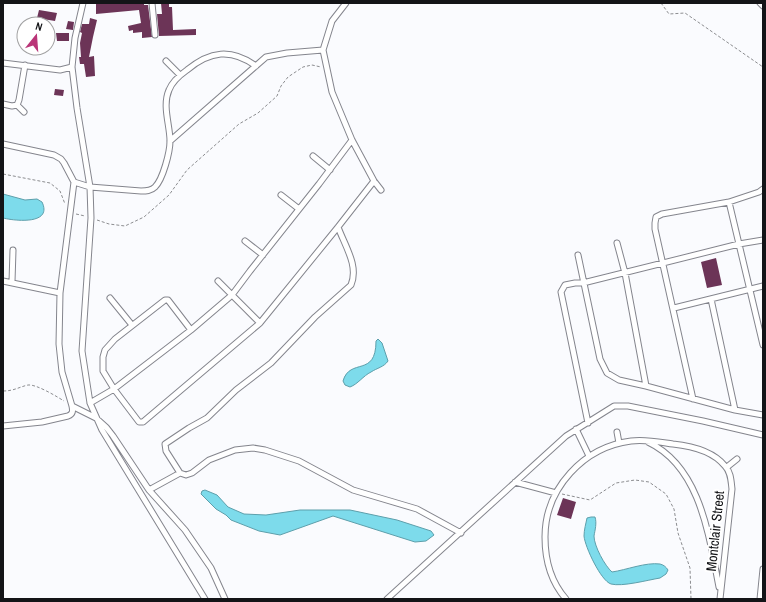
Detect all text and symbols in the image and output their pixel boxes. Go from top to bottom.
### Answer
north arrow [16,16,56,56]
text: N [34,19,44,34]
street label: Montclair Street [702,490,728,572]

